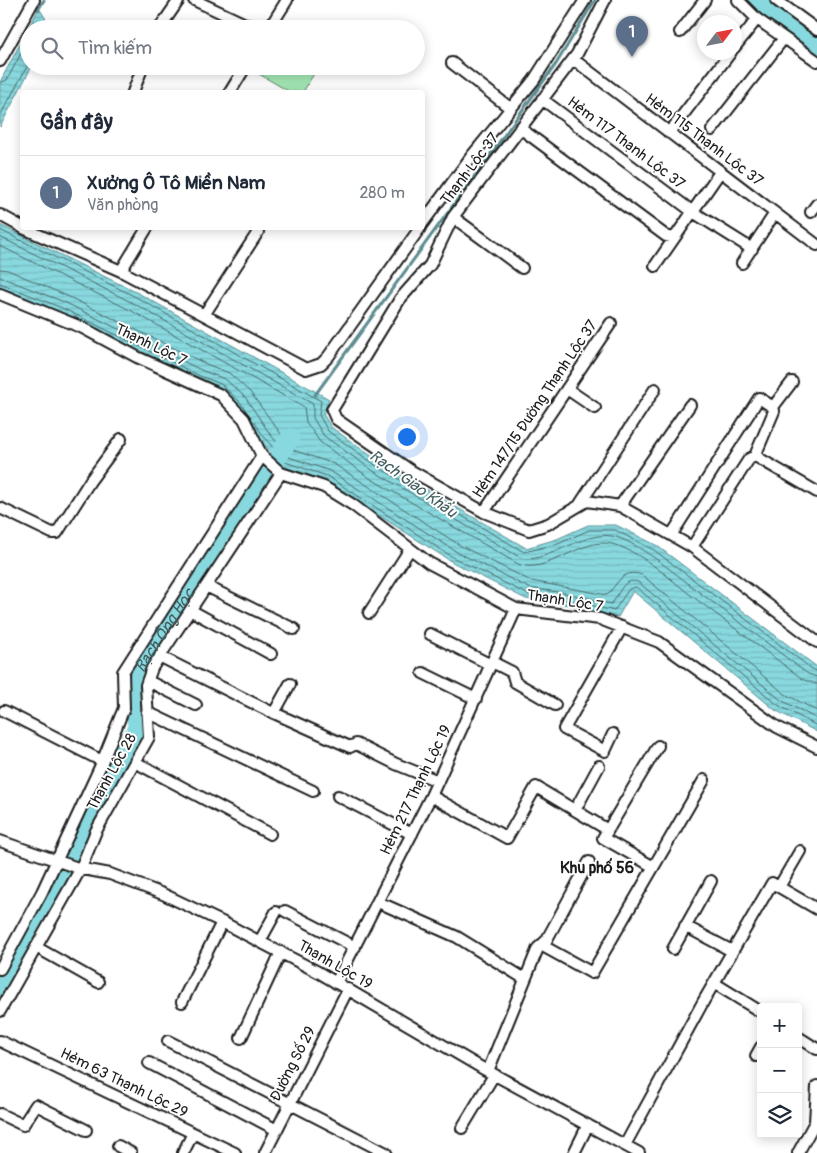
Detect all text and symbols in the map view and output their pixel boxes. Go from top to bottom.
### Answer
north arrow [697,15,742,60]
pin: 1 [616,16,648,57]
search box [20,20,425,75]
icon: search [38,34,66,62]
text: Tìm kiếm [78,36,152,60]
street label: Hẻm 115 Thạnh Lộc 37 [641,89,767,191]
street label: Hẻm 117 Thạnh Lộc 37 [563,93,689,193]
text: Gần đây [40,109,113,136]
street label: Thạnh Lộc 37 [437,129,503,209]
text: Xưởng Ô Tô Miền Nam [87,171,265,195]
text: 1 [53,183,59,203]
text: 280 m [359,183,405,203]
text: Văn phòng [87,195,158,215]
street label: Hẻm 147/15 Đường Thạnh Lộc 37 [468,316,602,501]
street label: Thạnh Lộc 7 [112,320,190,370]
your location [394,424,420,450]
water label: Rạch Giao Khẩu [366,445,462,523]
water label: Rạch Ông Học [130,584,200,676]
street label: Thạnh Lộc 7 [525,586,605,616]
street label: Hẻm 217 Thạnh Lộc 19 [376,722,456,858]
street label: Thạnh Lộc 28 [83,730,141,814]
district label: Khu phố 56 [560,857,634,878]
street label: Thạnh Lộc 19 [294,936,376,994]
map controls [757,1003,802,1138]
button: + [757,1003,802,1048]
street label: Đường Số 29 [266,1023,320,1105]
street label: Hẻm 63 Thạnh Lộc 29 [57,1044,191,1122]
button: − [757,1048,802,1093]
button: layers [757,1093,802,1138]

